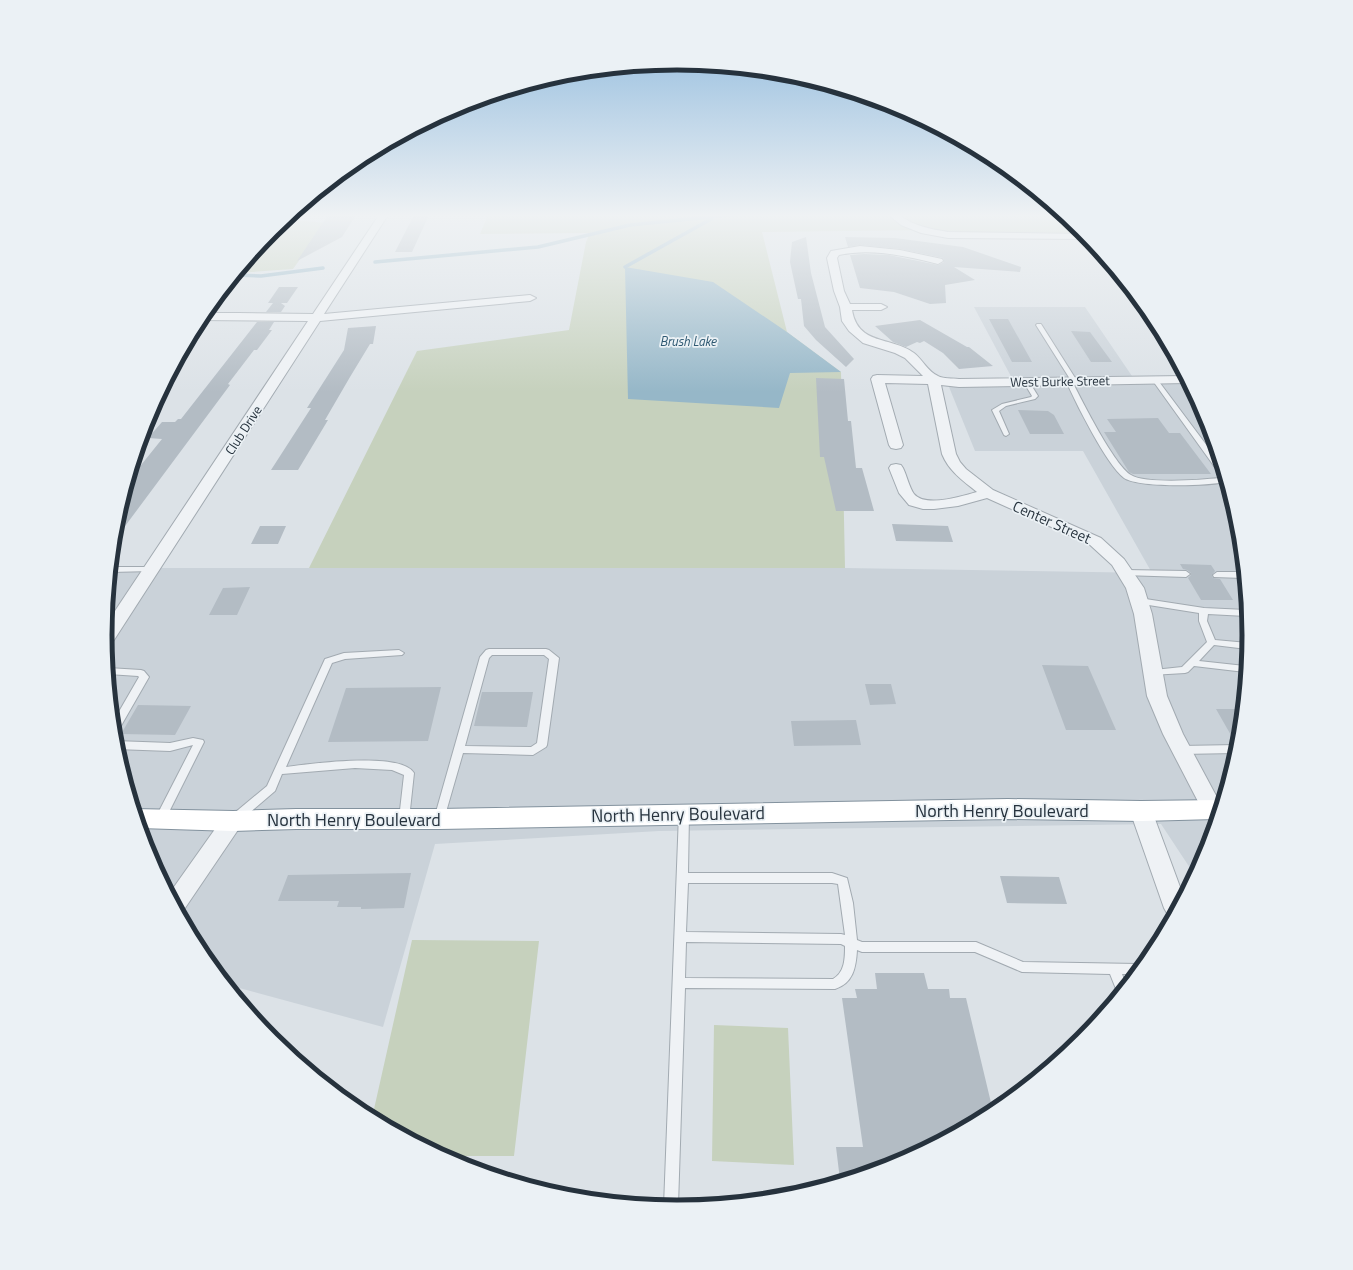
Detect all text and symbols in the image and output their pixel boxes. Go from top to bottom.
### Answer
water label: Brush Lake [660,331,717,351]
street label: West Burke Street [1010,370,1110,392]
street label: Club Drive [220,401,266,459]
street label: Center Street [1009,494,1096,550]
street label: North Henry Boulevard [915,797,1089,824]
street label: North Henry Boulevard [591,799,765,829]
street label: North Henry Boulevard [267,806,441,833]

